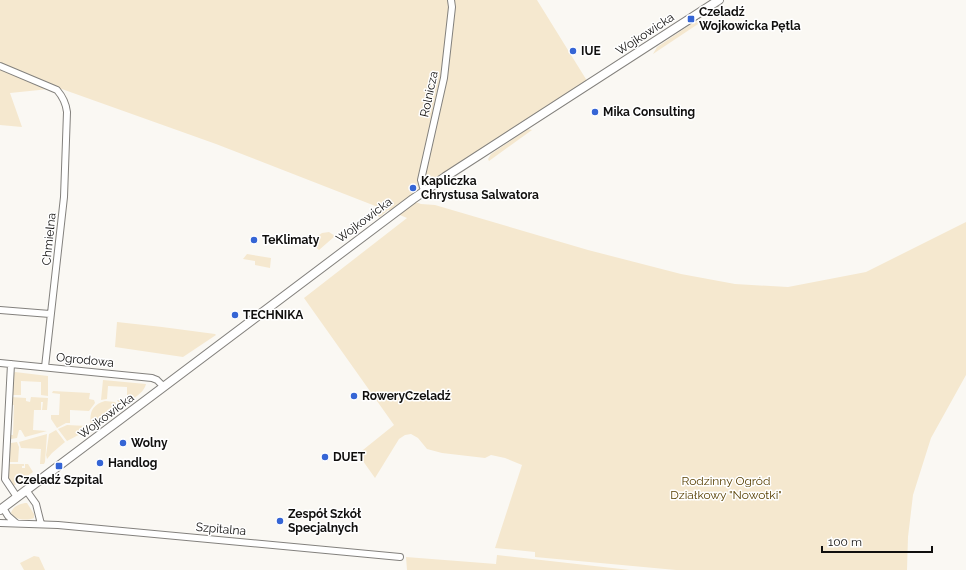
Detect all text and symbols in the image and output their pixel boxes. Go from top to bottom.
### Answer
place label: Czeladź Wojkowicka Pętla [699,5,801,33]
street label: Wojkowicka [613,10,677,58]
marker: Czeladź Wojkowicka Pętla [686,14,696,24]
place label: IUE [581,44,601,58]
marker: IUE [568,46,578,56]
street label: Rolnicza [417,70,441,118]
place label: Mika Consulting [603,105,695,119]
marker: Mika Consulting [590,107,600,117]
place label: Kapliczka Chrystusa Salwatora [421,174,539,202]
marker: Kapliczka Chrystusa Salwatora [408,183,418,193]
street label: Wojkowicka [333,194,395,246]
street label: Chmielna [39,212,59,266]
place label: TeKlimaty [262,233,320,247]
marker: TeKlimaty [249,235,259,245]
place label: TECHNIKA [243,308,304,322]
marker: TECHNIKA [230,310,240,320]
street label: Ogrodowa [55,350,115,370]
place label: RoweryCzeladź [362,389,451,403]
street label: Wojkowicka [75,390,137,442]
marker: RoweryCzeladź [349,391,359,401]
place label: Wolny [131,436,168,450]
marker: Wolny [118,438,128,448]
place label: DUET [333,450,366,464]
marker: DUET [320,452,330,462]
place label: Handlog [108,456,157,470]
marker: Handlog [95,458,105,468]
marker: Czeladź Szpital [54,461,64,471]
place label: Czeladź Szpital [15,473,103,487]
park label: Rodzinny Ogród Działkowy "Nowotki" [670,474,782,502]
place label: Zespół Szkół Specjalnych [288,507,362,535]
marker: Zespół Szkół Specjalnych [275,516,285,526]
street label: Szpitalna [195,520,247,538]
scale bar [822,528,932,554]
text: 100 m [828,535,862,549]

